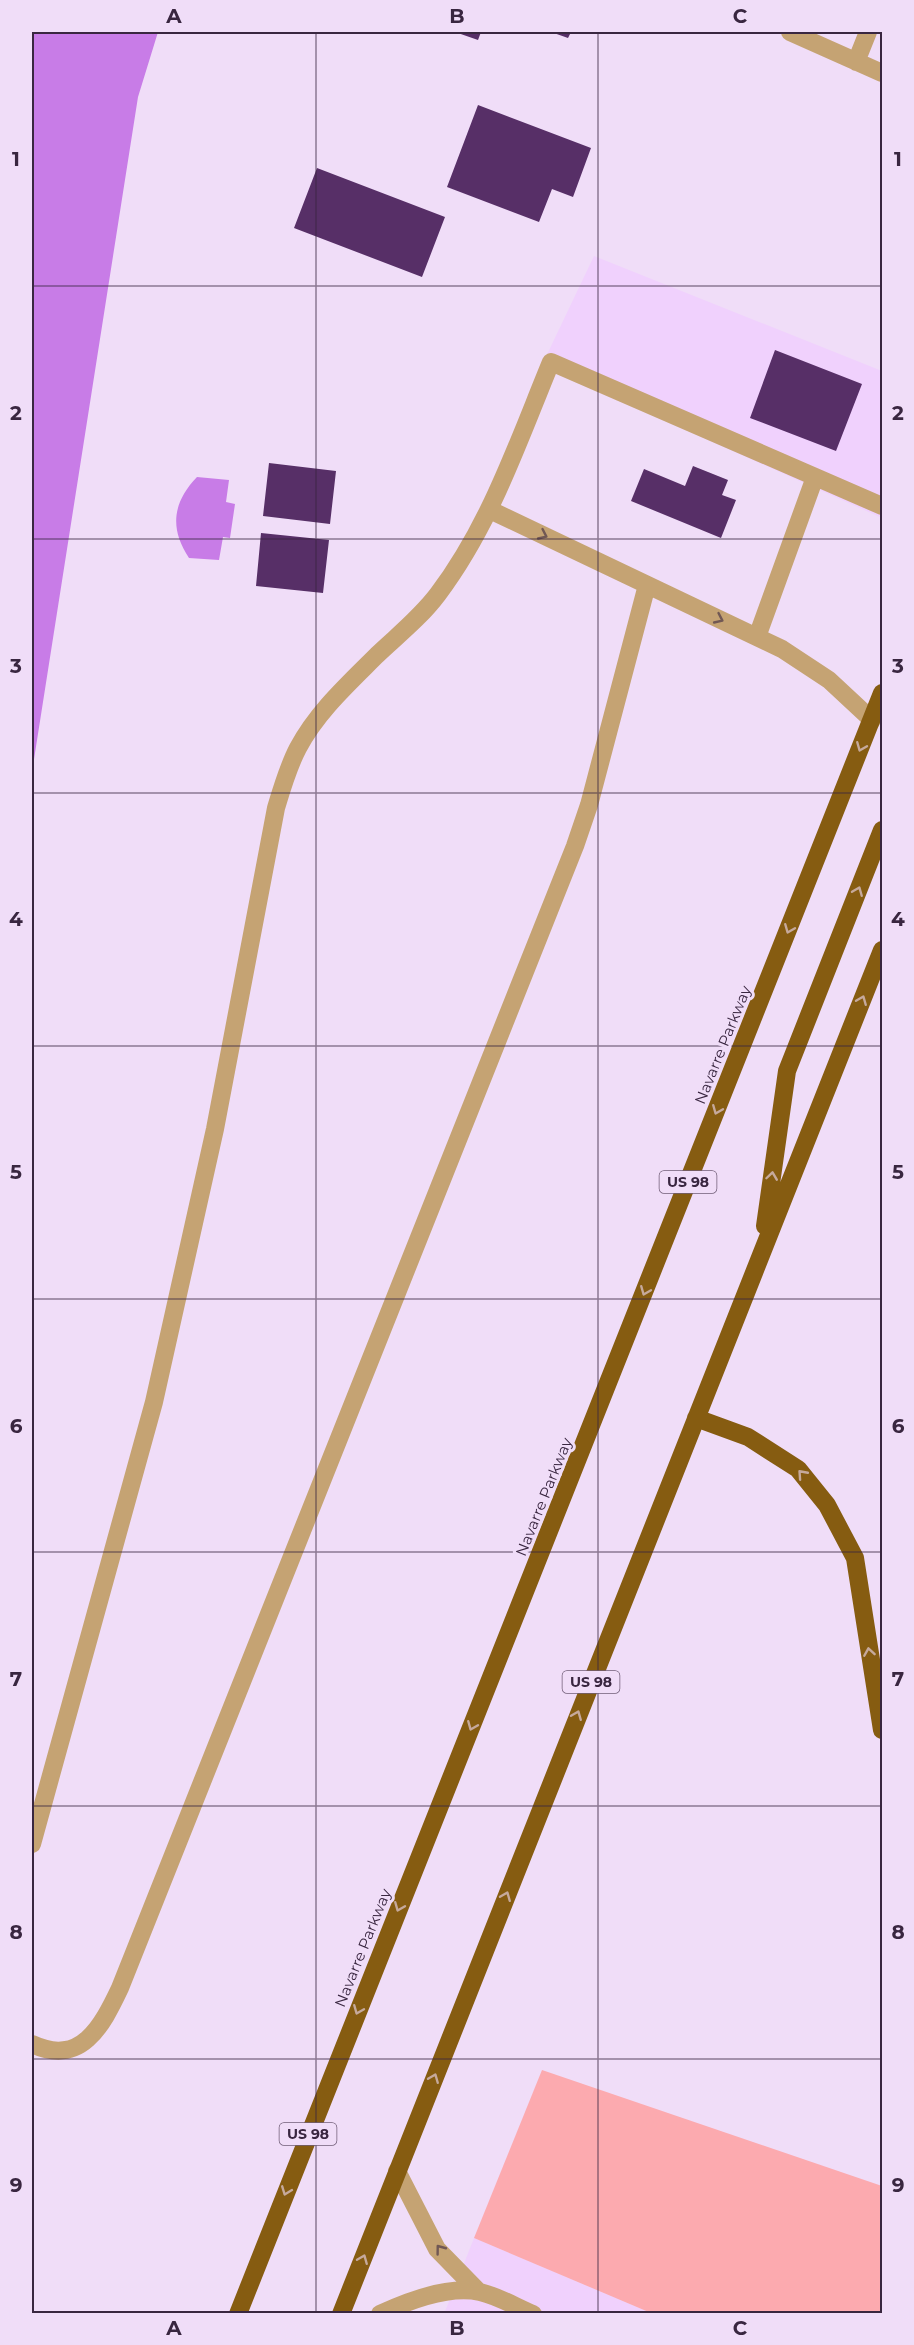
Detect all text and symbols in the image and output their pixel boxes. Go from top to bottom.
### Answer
text: A [165,4,182,28]
text: B [449,4,465,28]
text: C [733,4,748,28]
text: 1 [12,147,20,171]
text: 1 [894,147,902,171]
text: 2 [10,401,22,425]
text: 2 [892,401,904,425]
one-way arrow [536,528,547,540]
one-way arrow [712,611,723,623]
text: 3 [9,654,22,678]
text: 3 [891,654,904,678]
one-way arrow [856,741,868,752]
one-way arrow [851,886,863,897]
text: 4 [9,907,23,931]
text: 4 [891,907,905,931]
one-way arrow [784,922,796,933]
street label: Navarre Parkway [690,982,755,1107]
one-way arrow [855,995,867,1006]
one-way arrow [712,1104,724,1115]
text: 5 [10,1160,22,1184]
text: 5 [892,1160,904,1184]
road number: US 98 [660,1171,716,1193]
one-way arrow [765,1172,778,1181]
one-way arrow [640,1285,652,1296]
text: 6 [10,1414,23,1438]
text: 6 [892,1414,905,1438]
street label: Navarre Parkway [511,1434,576,1559]
one-way arrow [798,1470,809,1481]
one-way arrow [863,1648,876,1658]
text: 7 [10,1667,22,1691]
text: 7 [892,1667,904,1691]
road number: US 98 [562,1671,620,1693]
one-way arrow [570,1710,583,1721]
one-way arrow [466,1720,479,1731]
street label: Navarre Parkway [330,1885,395,2010]
one-way arrow [499,1892,511,1903]
one-way arrow [394,1901,406,1912]
text: 8 [9,1920,23,1944]
text: 8 [891,1920,905,1944]
one-way arrow [353,2003,365,2014]
one-way arrow [427,2073,439,2084]
road number: US 98 [280,2123,336,2145]
text: 9 [10,2173,22,2197]
text: 9 [892,2173,904,2197]
one-way arrow [281,2185,293,2196]
one-way arrow [436,2245,447,2256]
one-way arrow [355,2254,368,2265]
text: A [165,2316,182,2340]
text: B [449,2316,465,2340]
text: C [733,2316,748,2340]

